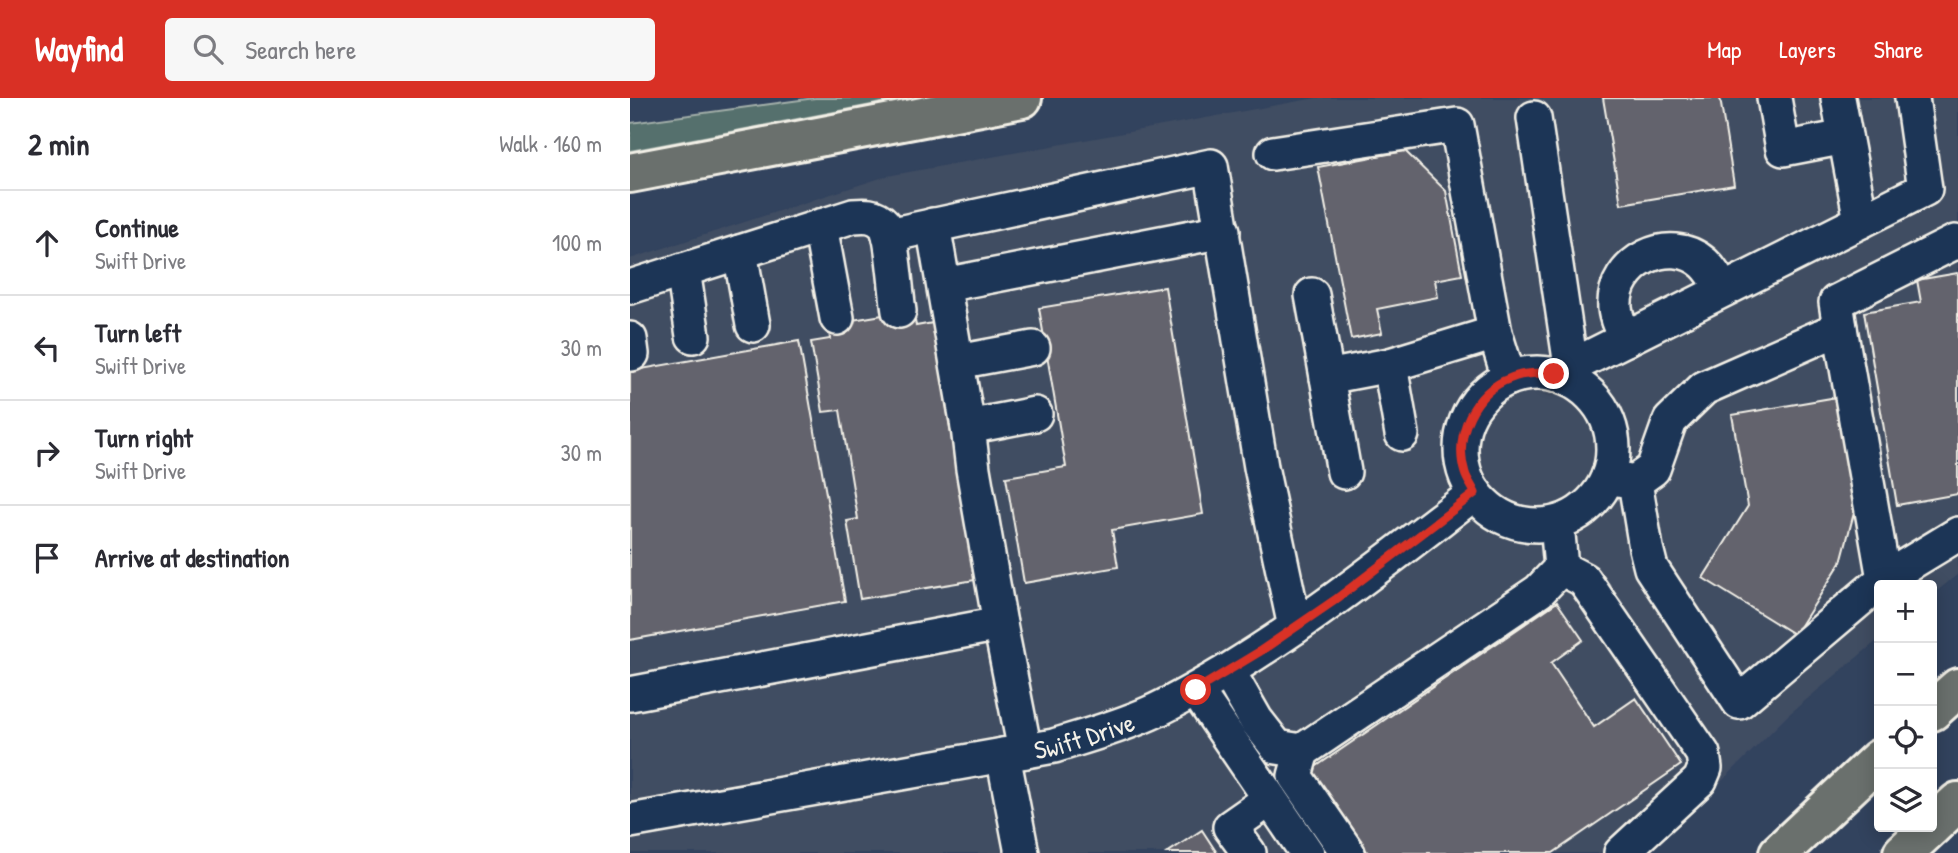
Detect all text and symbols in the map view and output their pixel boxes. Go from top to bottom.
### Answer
search box [165,18,655,81]
text: Wayfind [35,27,123,71]
icon: search [189,30,227,68]
text: Search here [245,32,356,67]
text: Map [1707,33,1741,65]
text: Layers [1779,33,1836,65]
text: Share [1874,33,1923,65]
text: 2 min [28,124,90,164]
text: Walk · 160 m [499,128,602,159]
text: Continue [95,210,179,245]
icon: ahead [28,224,66,262]
text: 100 m [552,227,602,258]
text: Swift Drive [95,245,186,276]
text: Turn left [95,315,181,350]
icon: left [28,329,66,367]
text: 30 m [560,332,602,363]
text: Swift Drive [95,350,186,381]
route end [1538,358,1569,389]
text: Turn right [95,420,193,455]
icon: right [28,434,66,472]
text: 30 m [560,437,602,468]
text: Swift Drive [95,455,186,486]
icon: arrive [28,539,66,577]
text: Arrive at destination [95,540,290,575]
map controls [1874,580,1937,832]
button: + [1874,580,1937,643]
button: − [1874,643,1937,706]
route start [1180,674,1211,705]
street label: Swift Drive [1031,704,1139,767]
button: locate [1874,706,1937,769]
button: layers [1874,769,1937,832]

